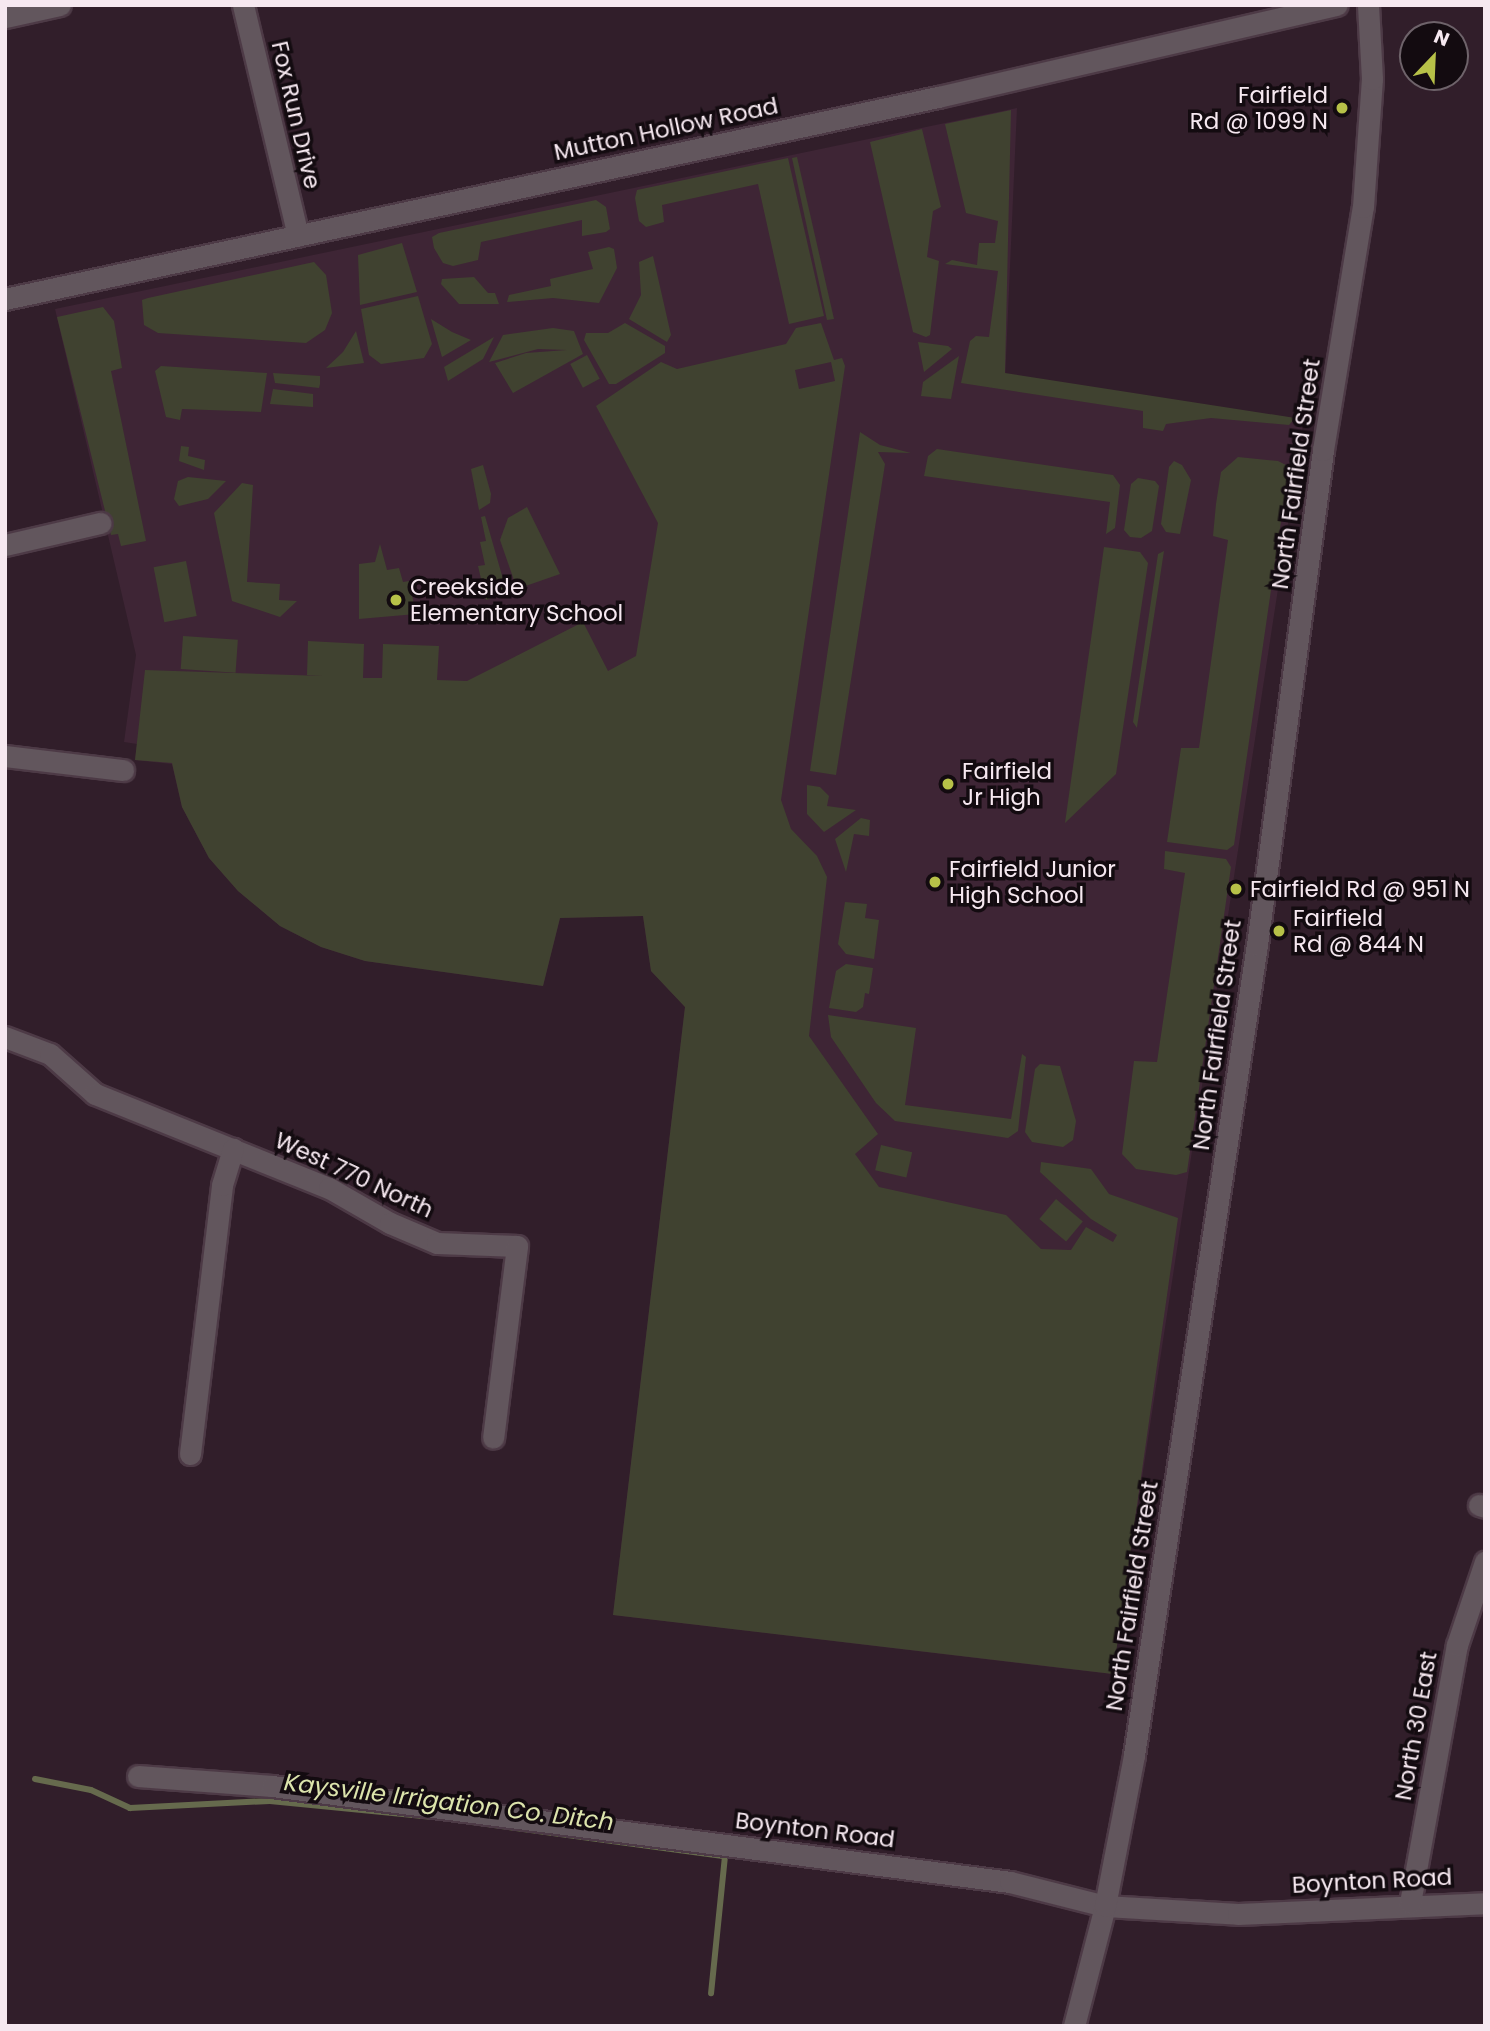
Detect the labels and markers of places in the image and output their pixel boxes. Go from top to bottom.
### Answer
place label: Fairfield Rd @ 1099 N [1190,81,1328,135]
marker: Fairfield Rd @ 1099 N [1334,100,1350,116]
place label: Creekside Elementary School [410,573,623,627]
marker: Creekside Elementary School [388,592,404,608]
place label: Fairfield Jr High [962,757,1052,811]
marker: Fairfield Jr High [940,776,956,792]
place label: Fairfield Junior High School [949,855,1116,909]
marker: Fairfield Junior High School [927,874,943,890]
place label: Fairfield Rd @ 951 N [1250,875,1470,903]
marker: Fairfield Rd @ 951 N [1228,881,1244,897]
place label: Fairfield Rd @ 844 N [1293,904,1424,958]
marker: Fairfield Rd @ 844 N [1271,923,1287,939]

